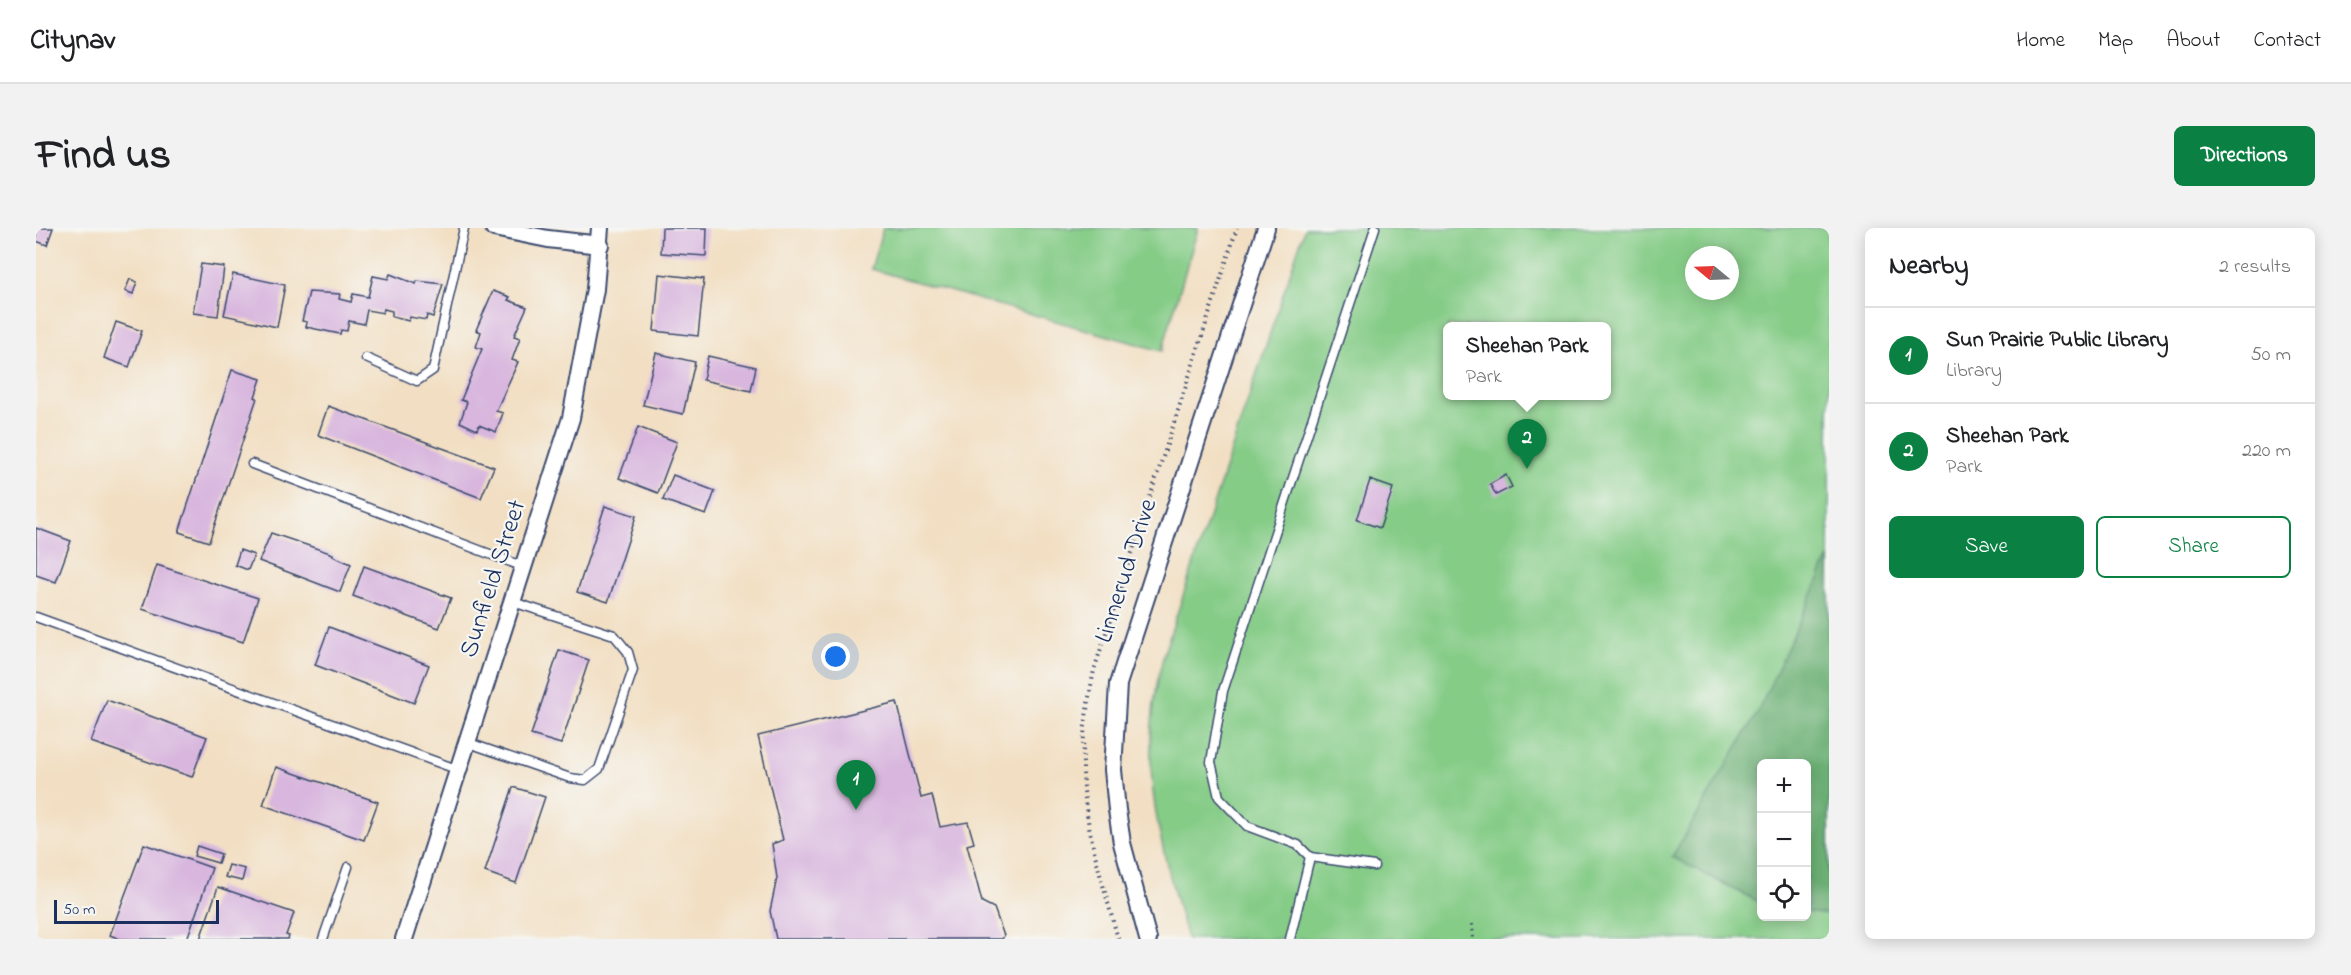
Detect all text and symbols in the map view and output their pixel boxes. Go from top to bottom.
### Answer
text: Citynav [30,21,115,62]
text: Home [2016,26,2065,56]
text: Map [2098,26,2133,56]
text: About [2166,26,2220,56]
text: Contact [2253,26,2321,56]
text: Find us [36,126,171,187]
button: Directions [2174,126,2315,186]
north arrow [1685,246,1739,300]
text: Nearby [1889,248,1968,286]
text: 2 results [2219,253,2291,282]
popup [1443,322,1611,400]
text: Sun Prairie Public Library [1946,325,2169,357]
text: Sheehan Park [1466,331,1588,363]
text: 1 [1905,341,1912,370]
text: 50 m [2250,341,2291,370]
text: Library [1946,357,2002,386]
text: Park [1466,363,1502,392]
pin: 2 [1508,420,1546,469]
text: Sheehan Park [1946,421,2069,453]
text: 2 [1904,437,1913,466]
text: 220 m [2242,437,2291,466]
text: Park [1946,453,1982,482]
street label: Linnerud Drive [1086,494,1168,648]
street label: Sunfield Street [451,495,537,663]
button: Save [1889,516,2084,578]
button: Share [2096,516,2291,578]
your location [821,642,850,671]
map controls [1757,759,1811,921]
button: + [1757,759,1811,813]
pin: 1 [836,760,876,810]
button: − [1757,813,1811,867]
button: locate [1757,867,1811,921]
scale bar [54,897,219,924]
text: 50 m [63,898,95,922]

